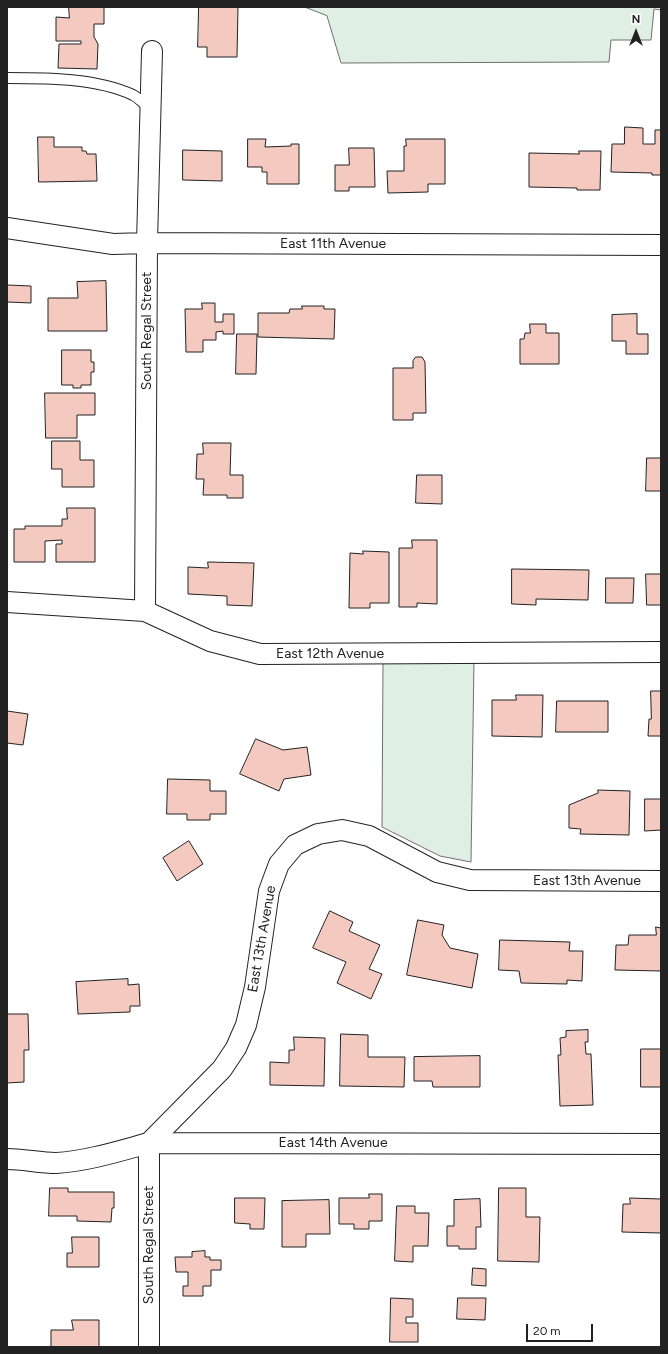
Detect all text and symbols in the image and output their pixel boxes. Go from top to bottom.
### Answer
north arrow [616,12,656,52]
text: N [632,13,640,26]
street label: East 11th Avenue [280,236,386,252]
street label: South Regal Street [139,272,155,390]
street label: East 12th Avenue [276,646,384,662]
street label: East 13th Avenue [533,873,641,889]
street label: East 13th Avenue [244,884,280,994]
street label: East 14th Avenue [278,1135,388,1151]
street label: South Regal Street [141,1186,157,1304]
scale bar [528,1316,595,1342]
text: 20 m [533,1324,561,1338]

